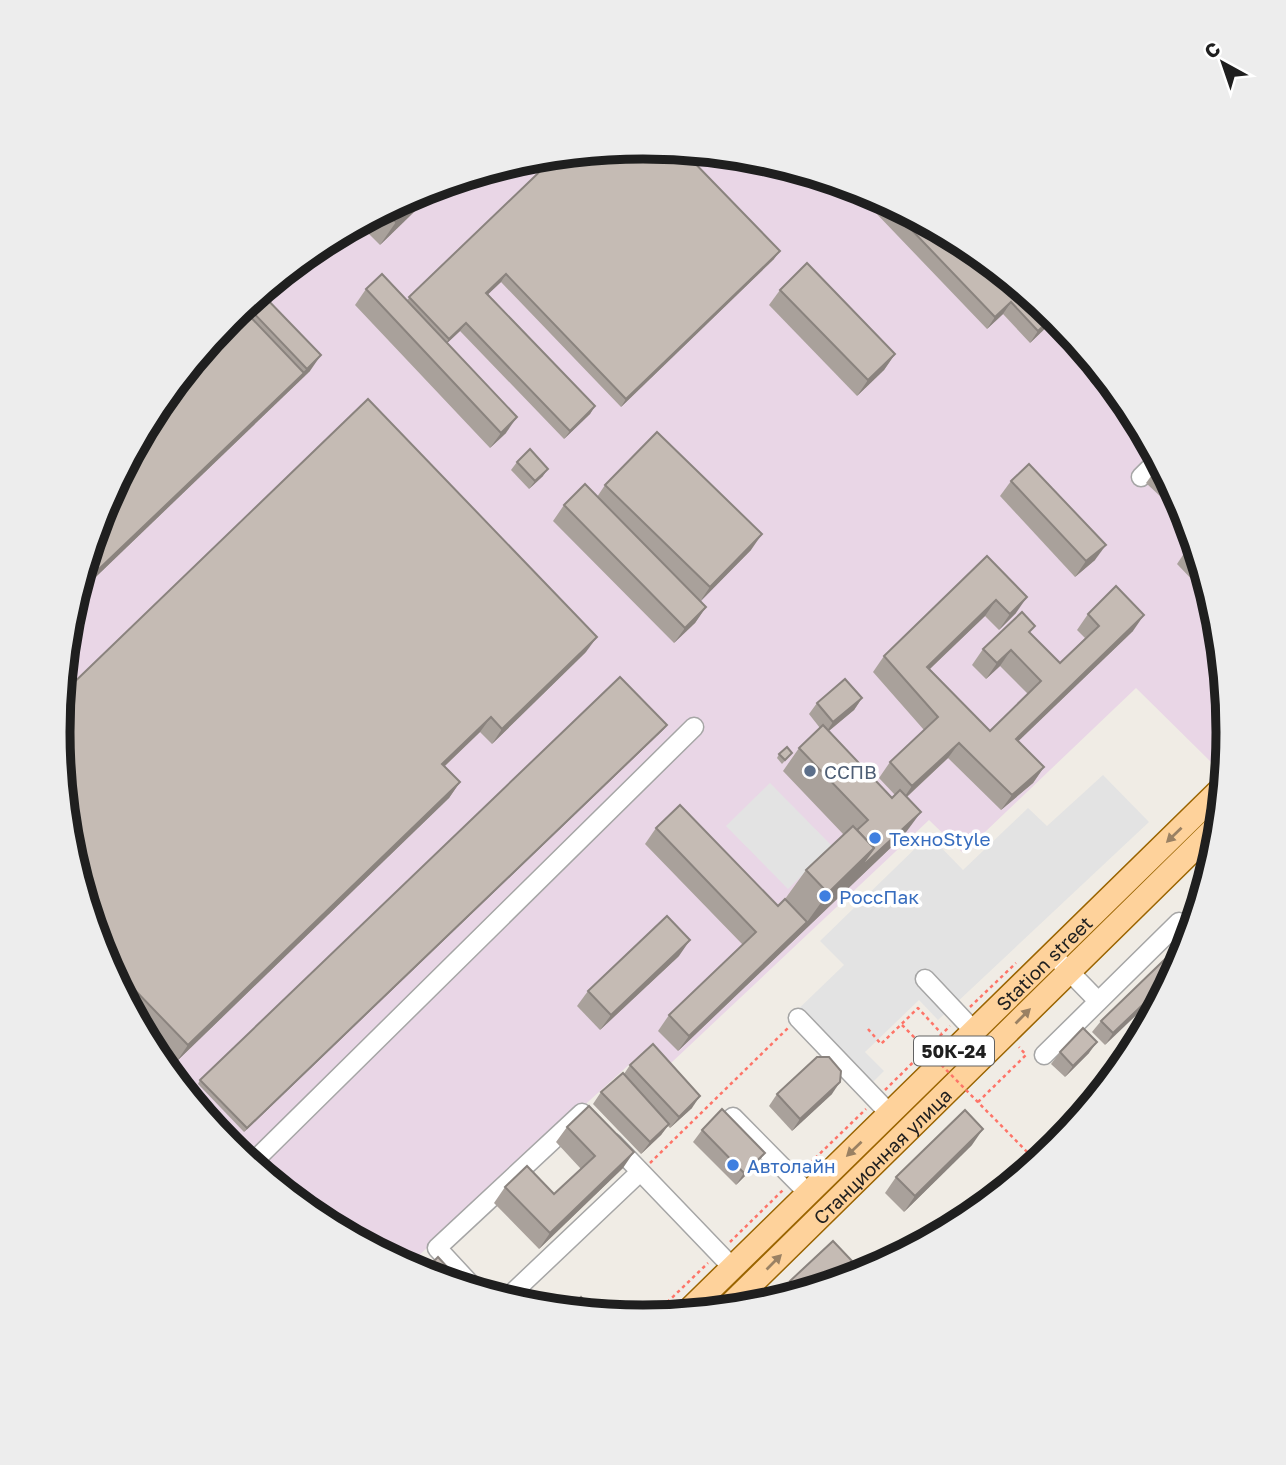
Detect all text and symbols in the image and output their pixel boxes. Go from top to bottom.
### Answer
north arrow [1188,28,1258,98]
text: С [1199,36,1224,63]
place label: ССПВ [824,760,877,783]
marker: ССПВ [802,763,818,779]
place label: ТехноStyle [889,827,990,850]
one-way arrow [1166,827,1182,843]
marker: ТехноStyle [867,830,883,846]
place label: РоссПак [839,885,919,908]
marker: РоссПак [817,888,833,904]
street label: Station street [991,911,1096,1015]
one-way arrow [1015,1008,1032,1025]
road number: 50К-24 [914,1036,994,1066]
street label: Станционная улица [808,1083,956,1229]
one-way arrow [846,1140,863,1156]
place label: Автолайн [747,1154,836,1177]
marker: Автолайн [725,1157,741,1173]
one-way arrow [765,1254,782,1270]

